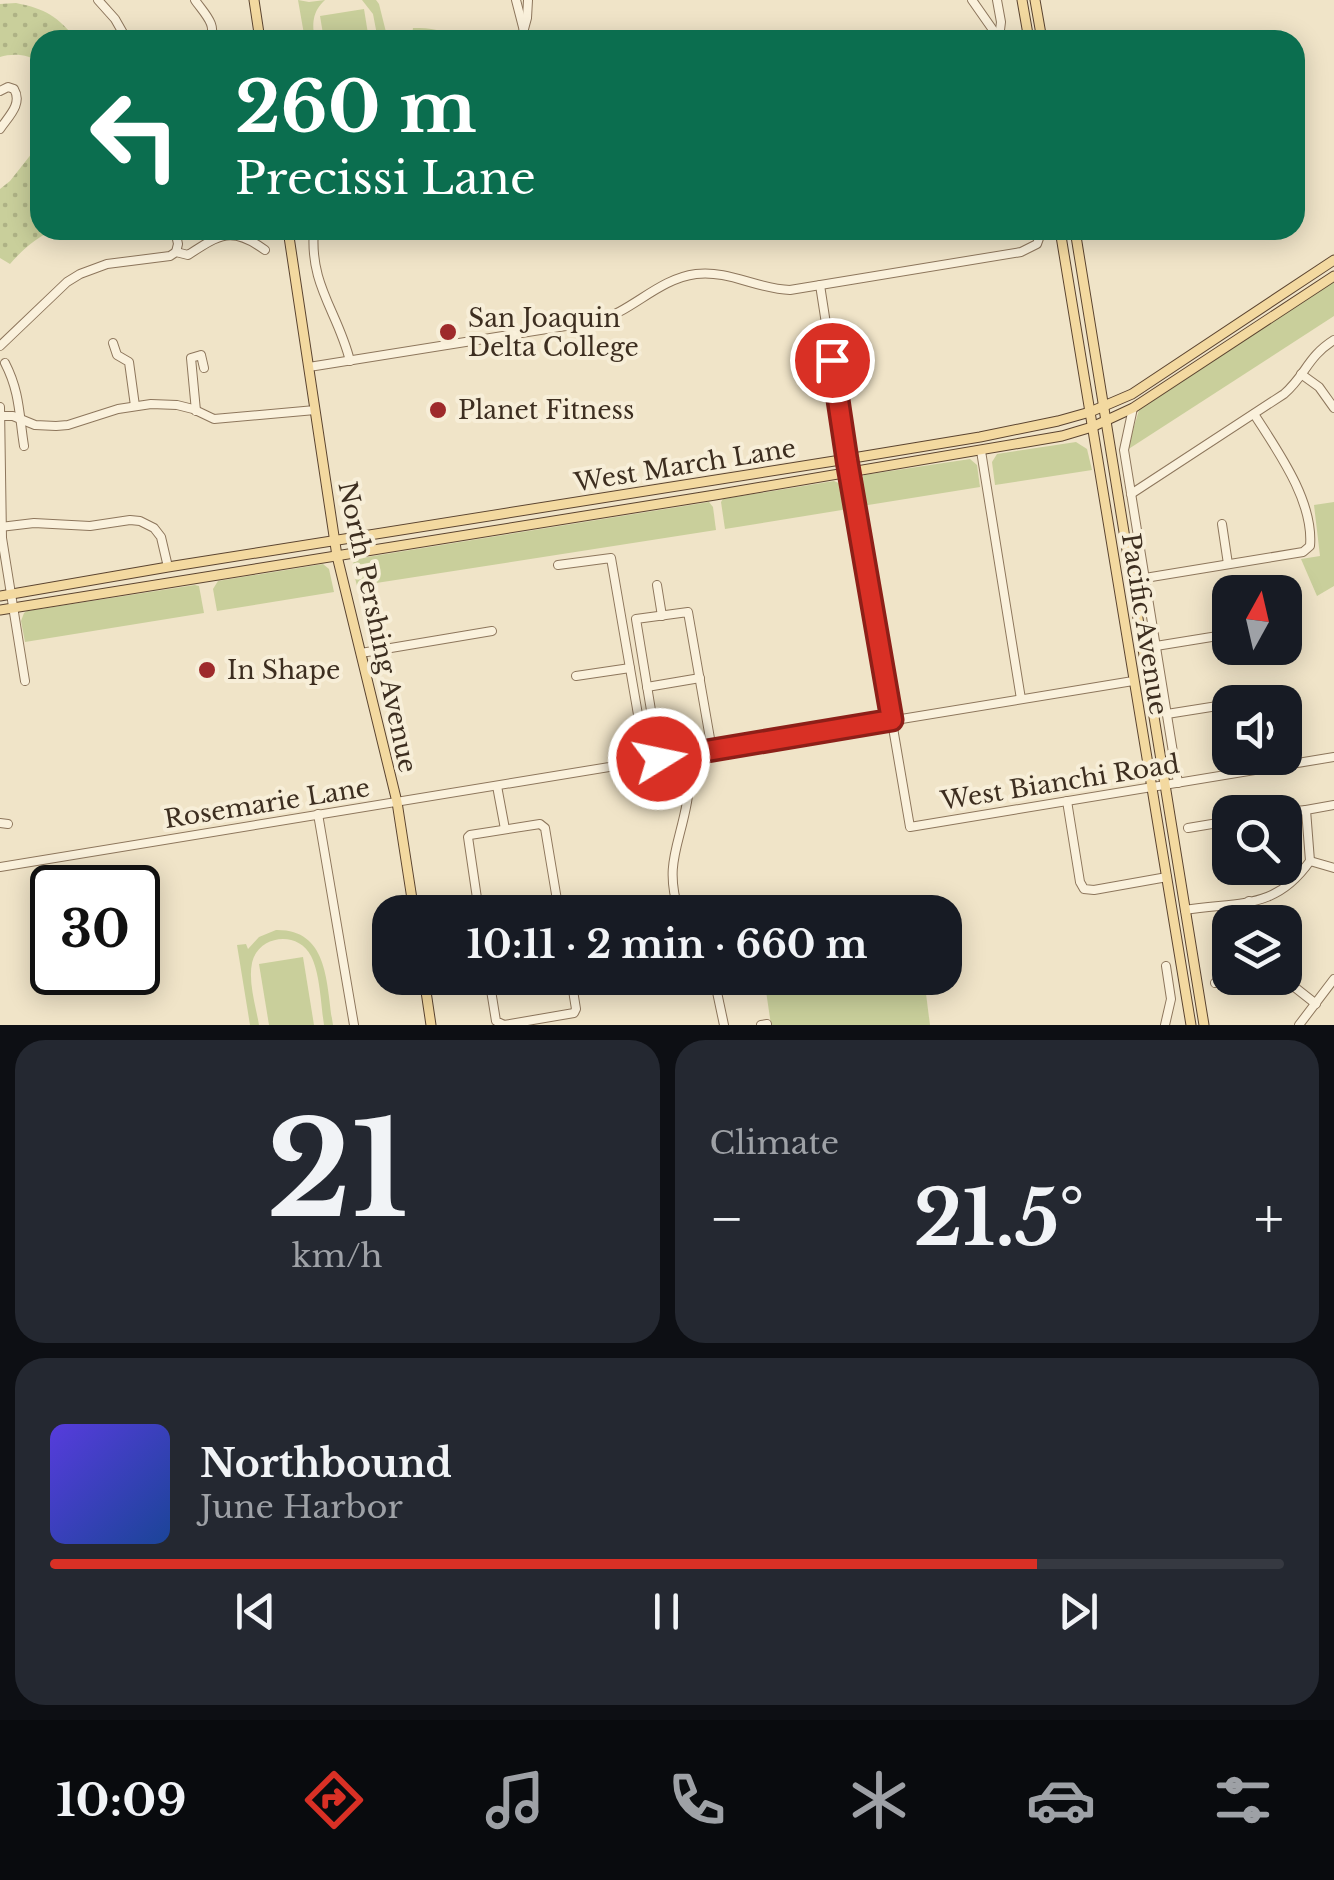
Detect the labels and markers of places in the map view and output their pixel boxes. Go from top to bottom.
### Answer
place label: San Joaquin Delta College [468,303,639,363]
pin [790,318,875,403]
marker: San Joaquin Delta College [437,321,459,343]
place label: Planet Fitness [458,395,634,426]
marker: Planet Fitness [427,399,449,421]
place label: In Shape [227,655,340,686]
marker: In Shape [196,659,218,681]

